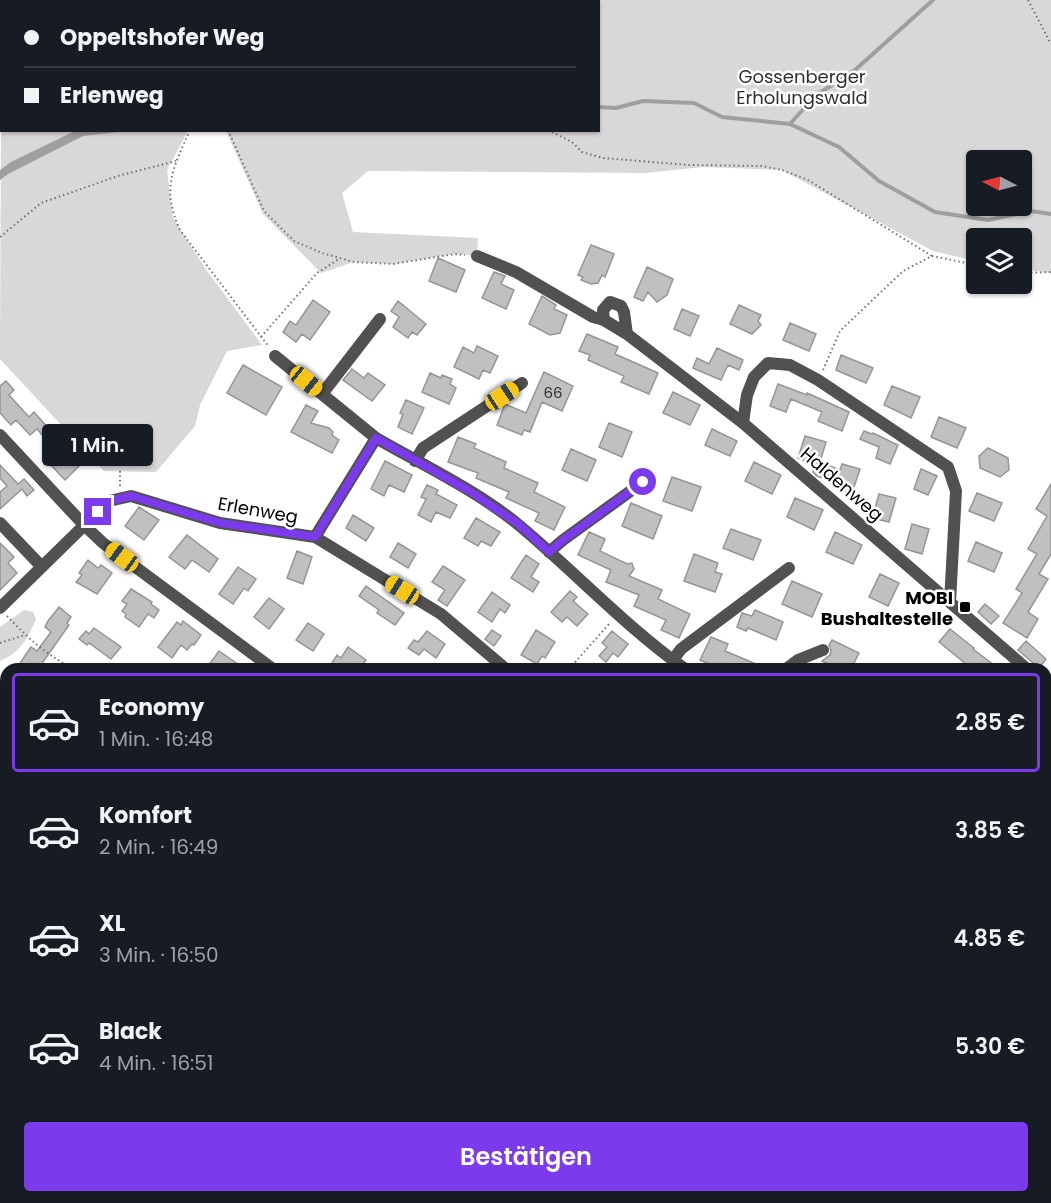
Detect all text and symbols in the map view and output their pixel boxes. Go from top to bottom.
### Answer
text: Oppeltshofer Weg [60,22,264,53]
park label: Gossenberger Erholungswald [736,64,868,110]
text: Erlenweg [60,80,164,111]
north arrow [966,150,1032,216]
map controls [966,150,1032,294]
button: layers [966,228,1032,294]
car [286,363,326,399]
car [482,379,522,413]
house number: 66 [543,382,563,403]
callout: 1 Min. [42,425,154,467]
text: 1 Min. [71,431,124,459]
street label: Haldenweg [795,441,889,527]
route start [629,468,656,495]
street label: Erlenweg [216,491,300,529]
route end [84,498,111,525]
car [102,539,142,575]
car [382,573,422,607]
place label: MOBI Bushaltestelle [821,585,953,631]
marker: MOBI Bushaltestelle [958,600,972,614]
text: Economy [99,692,204,723]
icon: car [27,696,81,750]
text: 2.85 € [956,707,1025,738]
text: 1 Min. · 16:48 [99,725,213,753]
text: Komfort [99,800,192,831]
icon: car [27,804,81,858]
text: 3.85 € [955,815,1025,846]
text: 2 Min. · 16:49 [99,833,218,861]
text: XL [99,908,125,939]
icon: car [27,912,81,966]
text: 4.85 € [954,923,1025,954]
text: 3 Min. · 16:50 [99,941,219,969]
text: Black [99,1016,162,1047]
icon: car [27,1020,81,1074]
text: 5.30 € [955,1031,1025,1062]
text: 4 Min. · 16:51 [99,1049,213,1077]
button: Bestätigen [24,1122,1028,1191]

